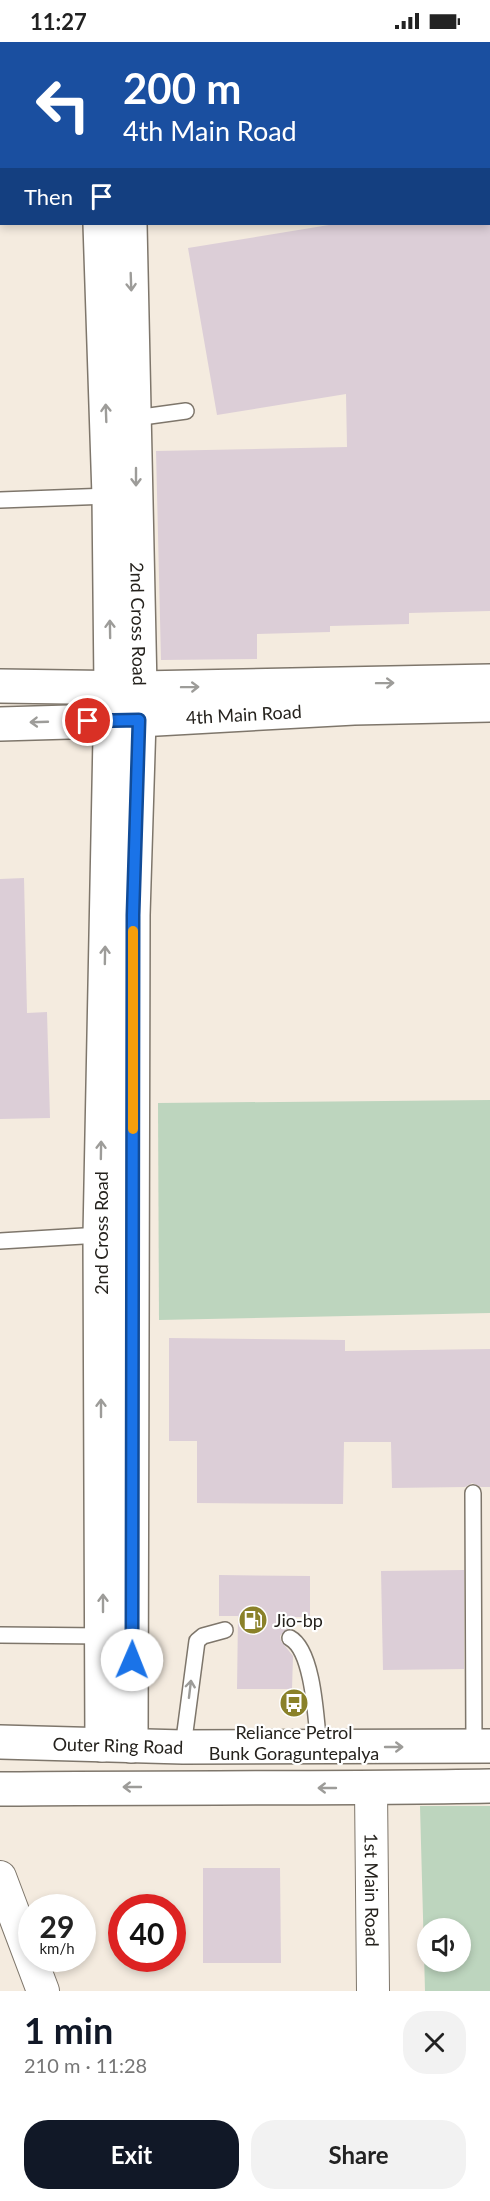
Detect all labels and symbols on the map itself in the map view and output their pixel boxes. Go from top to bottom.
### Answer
one-way arrow [126,271,137,291]
one-way arrow [100,403,112,423]
one-way arrow [130,466,142,486]
street label: 2nd Cross Road [126,562,151,686]
one-way arrow [104,619,116,639]
one-way arrow [375,677,395,689]
one-way arrow [180,682,200,693]
pin [62,695,113,746]
street label: 4th Main Road [185,700,302,728]
one-way arrow [29,717,49,728]
one-way arrow [100,945,111,965]
one-way arrow [96,1140,107,1160]
street label: 2nd Cross Road [90,1171,112,1295]
one-way arrow [95,1398,107,1418]
one-way arrow [97,1593,108,1613]
fuel station icon: Jio-bp [237,1604,269,1636]
place label: Jio-bp [274,1609,323,1631]
position arrow [100,1628,164,1692]
one-way arrow [185,1680,196,1700]
bus stop icon: Reliance Petrol Bunk Goraguntepalya [278,1687,310,1719]
place label: Reliance Petrol Bunk Goraguntepalya [209,1721,379,1764]
street label: Outer Ring Road [52,1732,184,1758]
one-way arrow [384,1741,404,1753]
one-way arrow [122,1781,142,1793]
one-way arrow [317,1782,337,1794]
street label: 1st Main Road [360,1833,384,1947]
speed limit sign: 40 [108,1894,186,1972]

